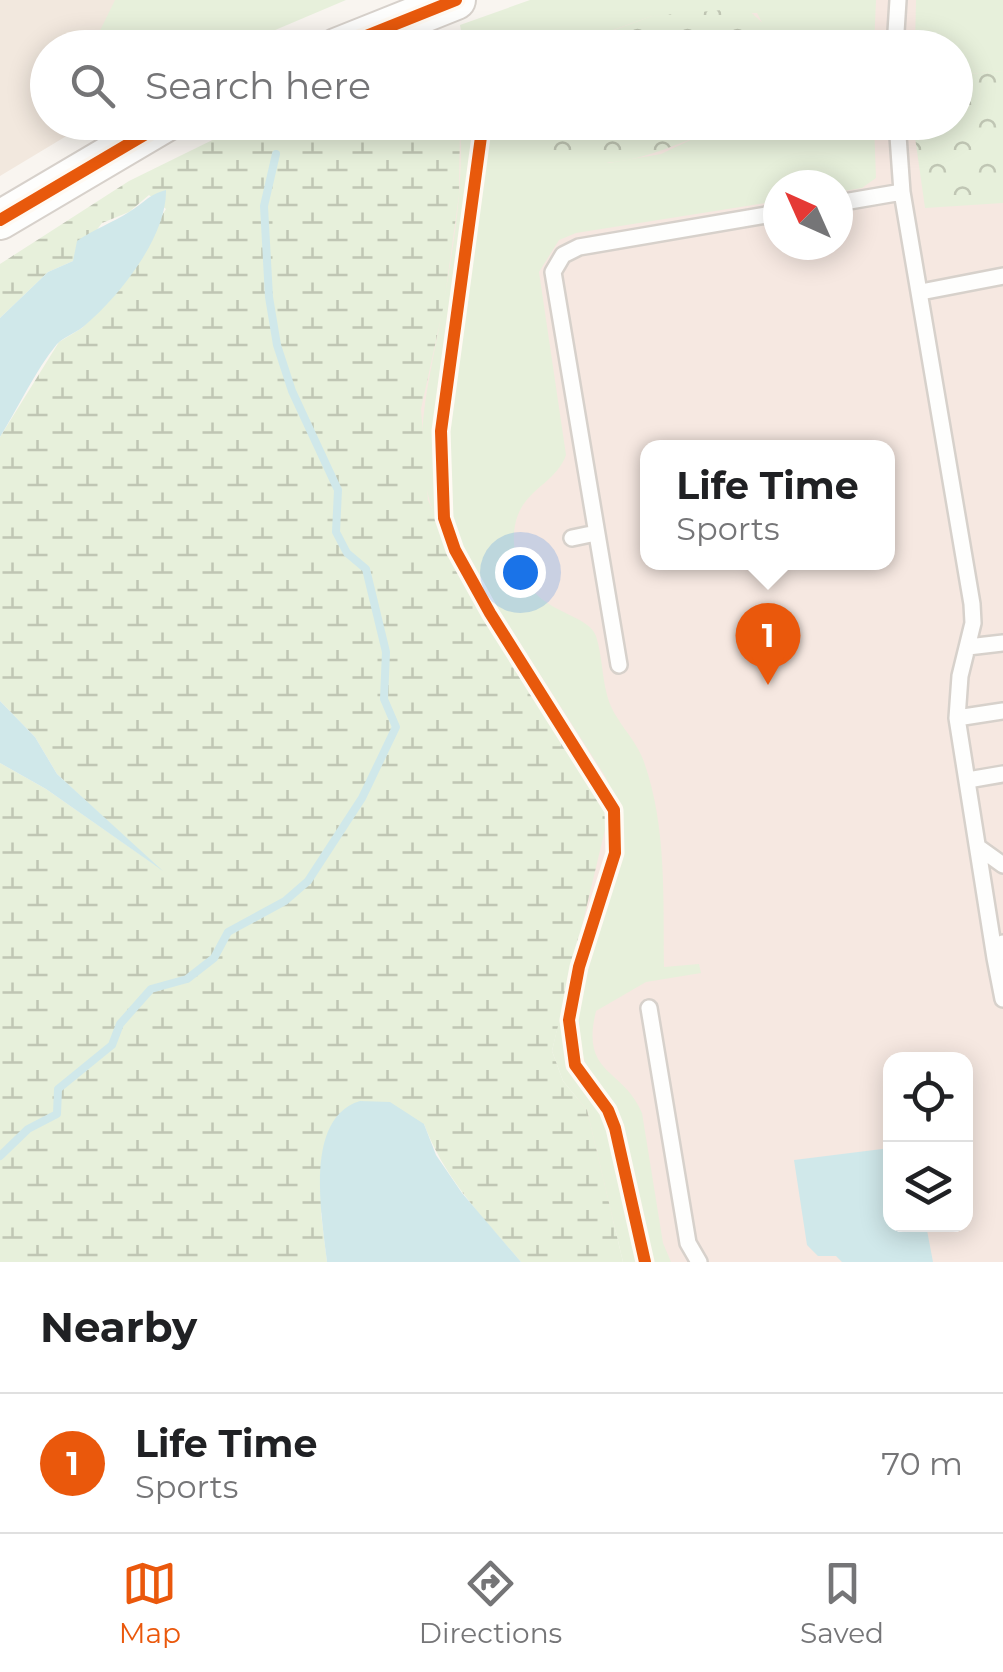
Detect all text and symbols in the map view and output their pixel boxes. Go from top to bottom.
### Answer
search box [30,30,973,140]
icon: search [65,58,120,113]
text: Search here [145,62,371,109]
north arrow [763,170,853,260]
popup [640,440,895,570]
text: Life Time [676,462,859,509]
text: Sports [676,509,780,548]
your location [495,547,546,598]
pin: 1 [736,602,800,685]
map controls [883,1052,973,1232]
button: locate [883,1052,973,1142]
button: layers [883,1142,973,1232]
text: Nearby [40,1301,197,1353]
text: Life Time [135,1420,317,1467]
text: 1 [66,1444,79,1483]
text: 70 m [881,1444,963,1483]
text: Sports [135,1467,238,1506]
tab: Map [119,1556,181,1650]
tab: Directions [419,1556,562,1650]
tab: Saved [800,1556,884,1650]

